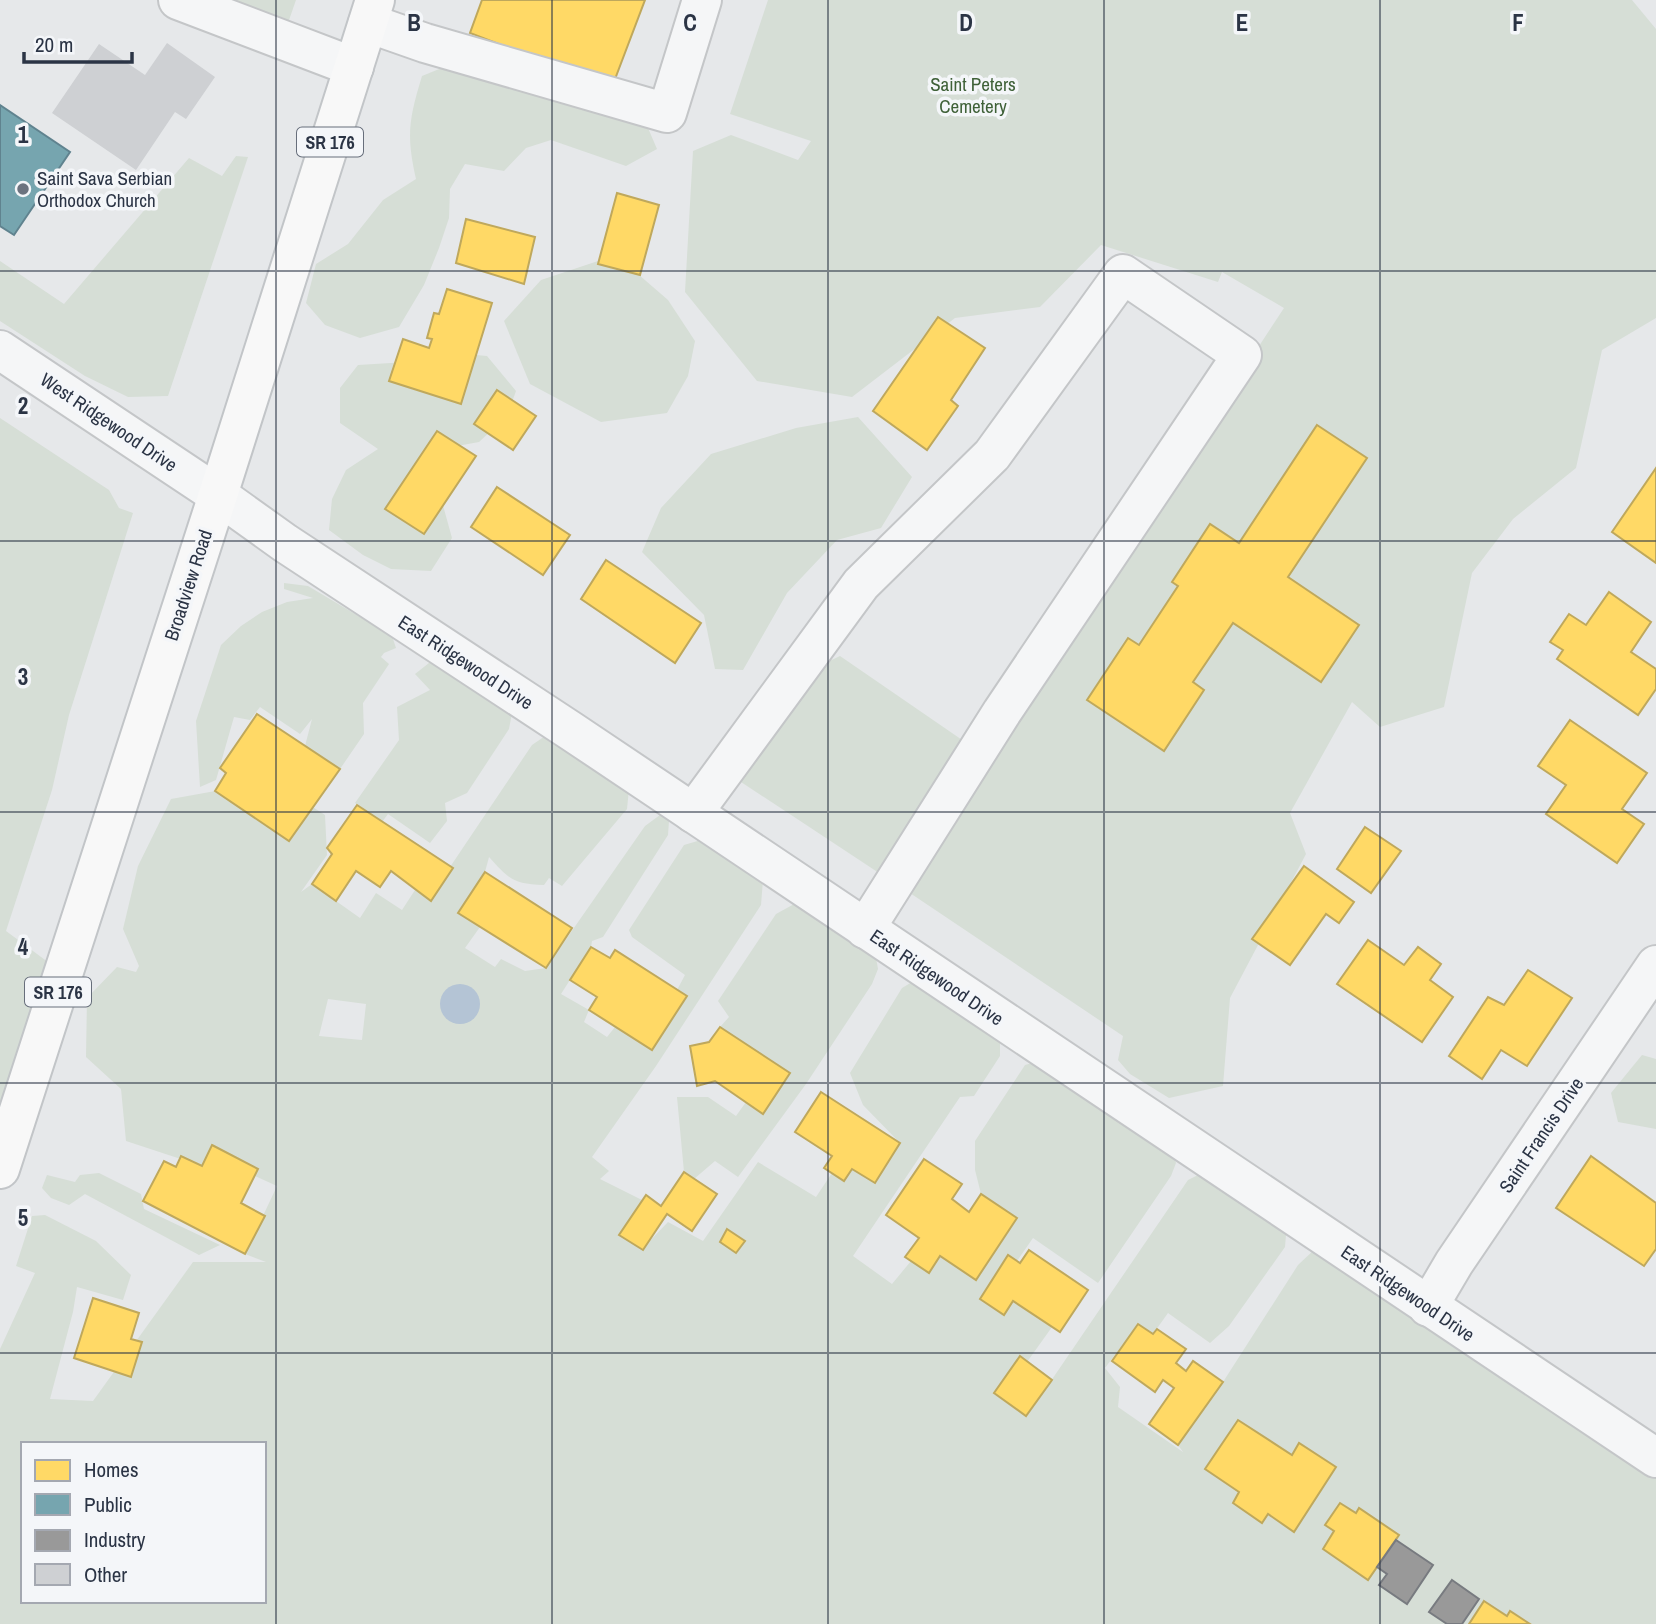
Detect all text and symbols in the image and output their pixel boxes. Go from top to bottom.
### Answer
text: B [407,7,421,38]
text: C [683,7,697,38]
text: D [959,7,973,38]
text: E [1236,7,1248,38]
text: F [1512,7,1524,38]
scale bar [24,21,133,65]
text: 20 m [35,30,73,59]
park label: Saint Peters Cemetery [930,71,1016,119]
text: 1 [18,119,29,150]
road number: SR 176 [297,127,363,156]
place label: Saint Sava Serbian Orthodox Church [37,165,172,213]
marker: Saint Sava Serbian Orthodox Church [15,181,31,197]
street label: West Ridgewood Drive [35,367,183,477]
text: 2 [18,390,28,421]
street label: Broadview Road [158,526,218,644]
street label: East Ridgewood Drive [394,609,538,715]
text: 3 [18,661,28,692]
street label: East Ridgewood Drive [865,923,1009,1031]
text: 4 [18,931,29,962]
road number: SR 176 [25,978,91,1007]
street label: Saint Francis Drive [1493,1072,1589,1198]
text: 5 [18,1202,28,1233]
street label: East Ridgewood Drive [1336,1239,1480,1347]
legend [21,1442,266,1603]
text: Homes [84,1455,139,1484]
text: Public [84,1490,132,1519]
text: Industry [84,1525,146,1554]
text: Other [84,1560,127,1589]

